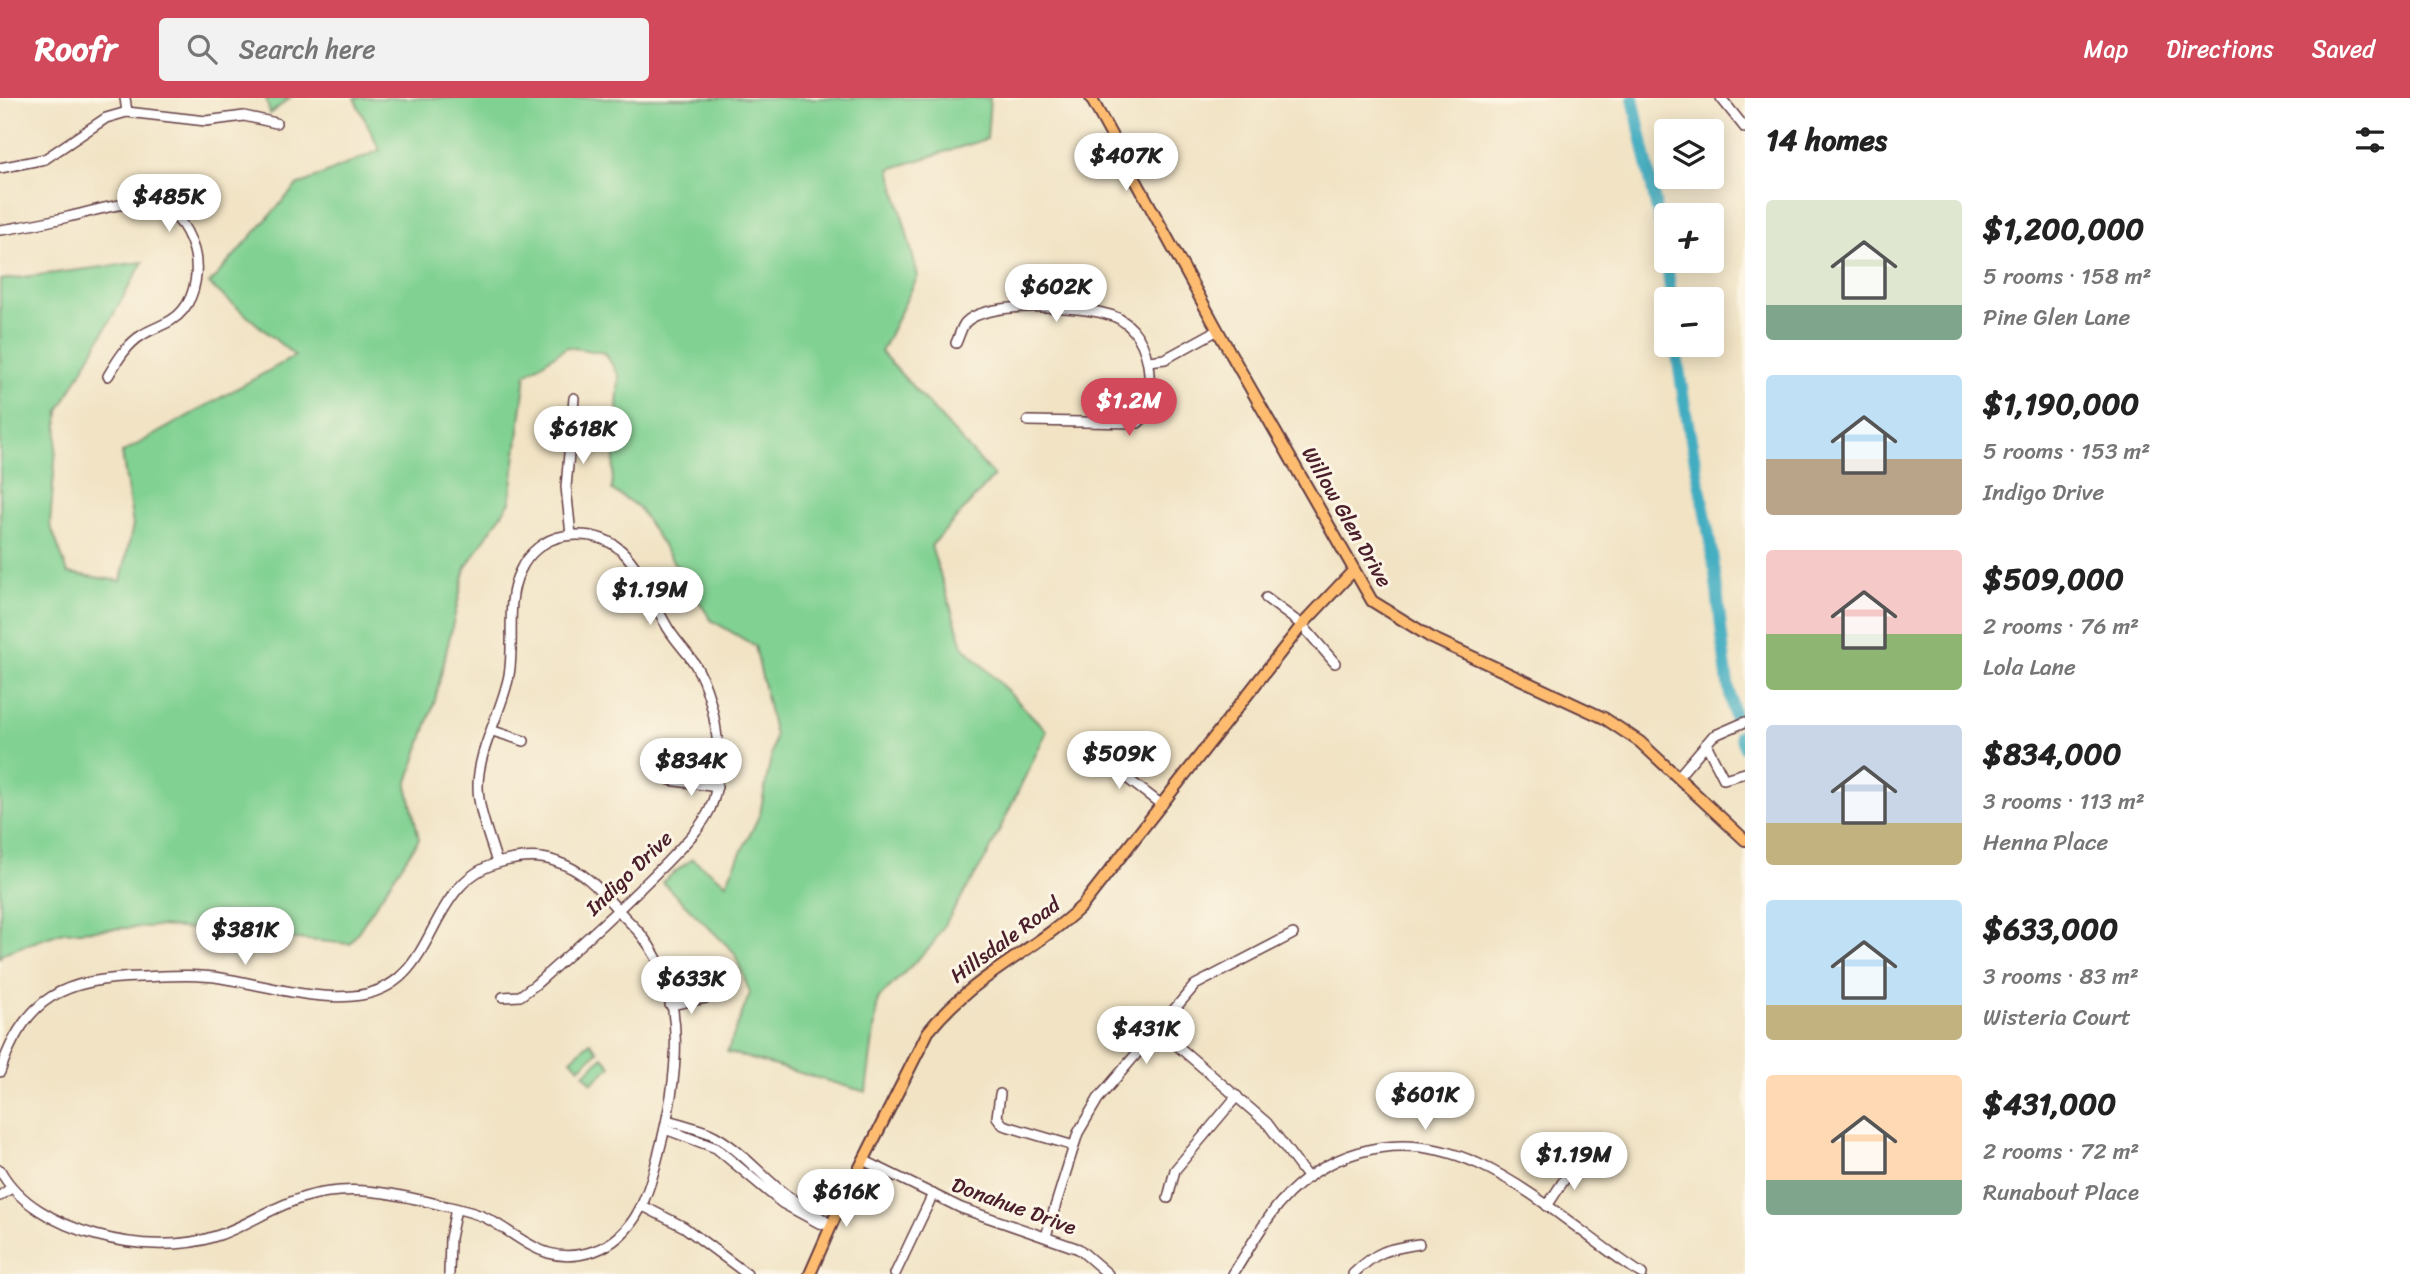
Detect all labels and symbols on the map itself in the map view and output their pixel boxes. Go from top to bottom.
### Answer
pin: $407K [1077,134,1175,193]
pin: $485K [120,174,218,234]
pin: $602K [1007,264,1105,324]
pin: $1.2M [1080,378,1178,438]
pin: $618K [534,406,632,466]
street label: Willow Glen Drive [1291,439,1403,595]
pin: $1.19M [593,568,707,627]
pin: $509K [1070,732,1168,791]
pin: $834K [642,738,740,798]
street label: Indigo Drive [575,821,682,926]
street label: Hillsdale Road [941,885,1070,993]
pin: $381K [196,908,294,967]
pin: $633K [642,956,740,1016]
pin: $431K [1097,1006,1195,1066]
pin: $601K [1376,1072,1474,1132]
pin: $1.19M [1517,1132,1631,1192]
street label: Donahue Drive [946,1166,1082,1246]
pin: $616K [797,1170,895,1229]

